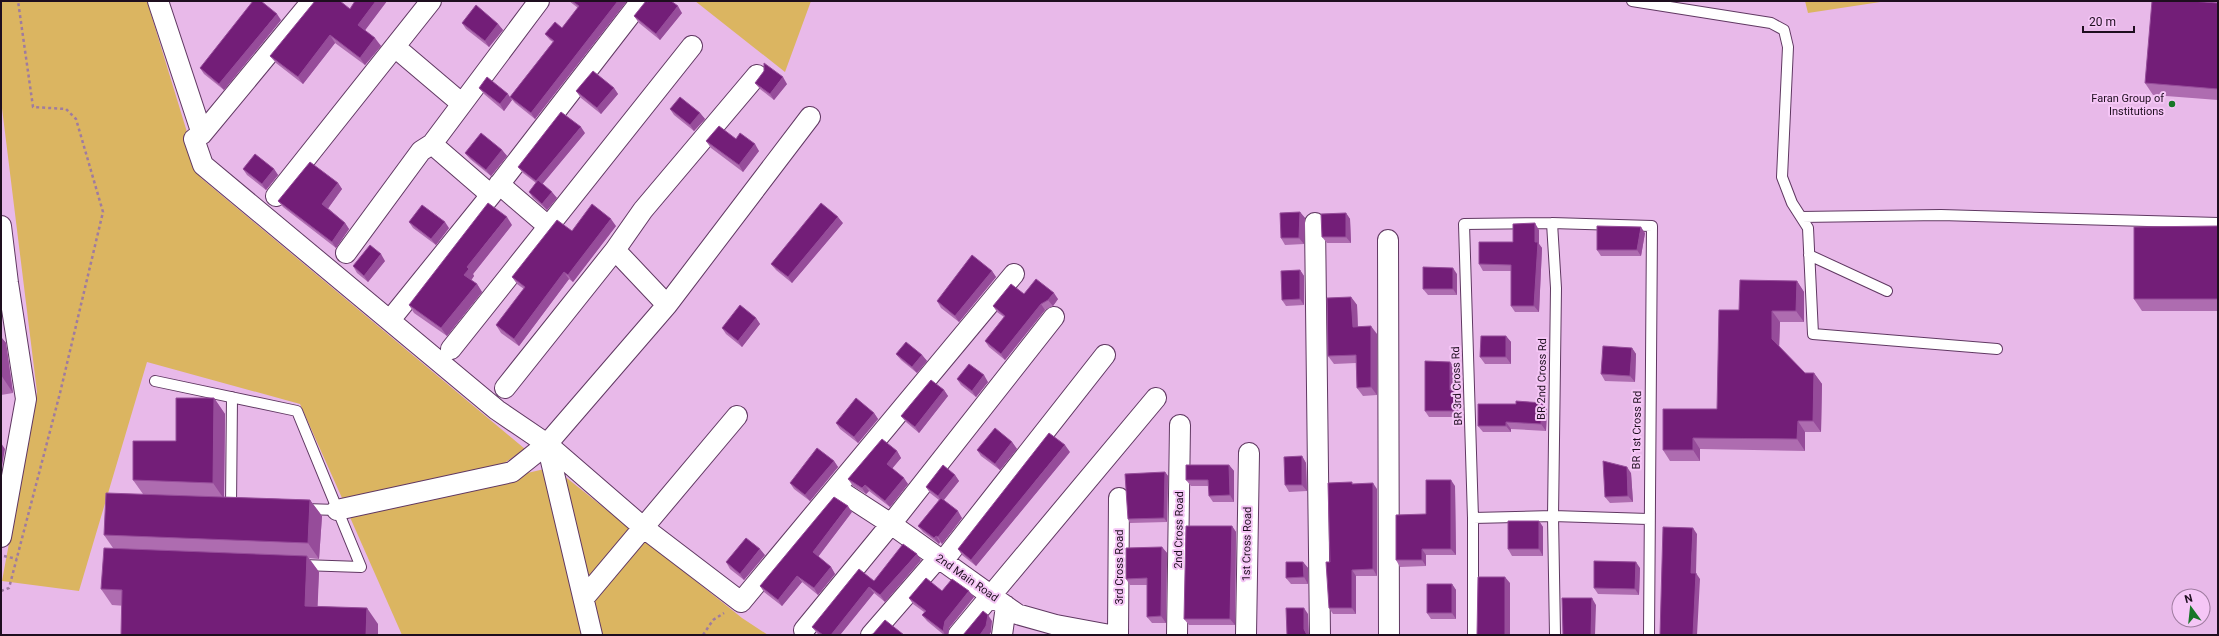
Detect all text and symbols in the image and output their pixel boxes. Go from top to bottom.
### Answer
scale bar [2083,8,2134,34]
text: 20 m [2089,15,2116,29]
place label: Faran Group of Institutions [2091,92,2164,118]
marker: Faran Group of Institutions [2167,99,2177,109]
street label: BR 2nd Cross Rd [1535,338,1549,420]
street label: BR 3rd Cross Rd [1449,346,1465,426]
street label: BR 1st Cross Rd [1630,391,1644,469]
street label: 2nd Cross Road [1172,491,1186,569]
street label: 1st Cross Road [1240,507,1254,581]
street label: 3rd Cross Road [1113,529,1126,605]
street label: 2nd Main Road [933,552,1001,604]
north arrow [2171,588,2211,628]
text: N [2183,591,2194,606]

